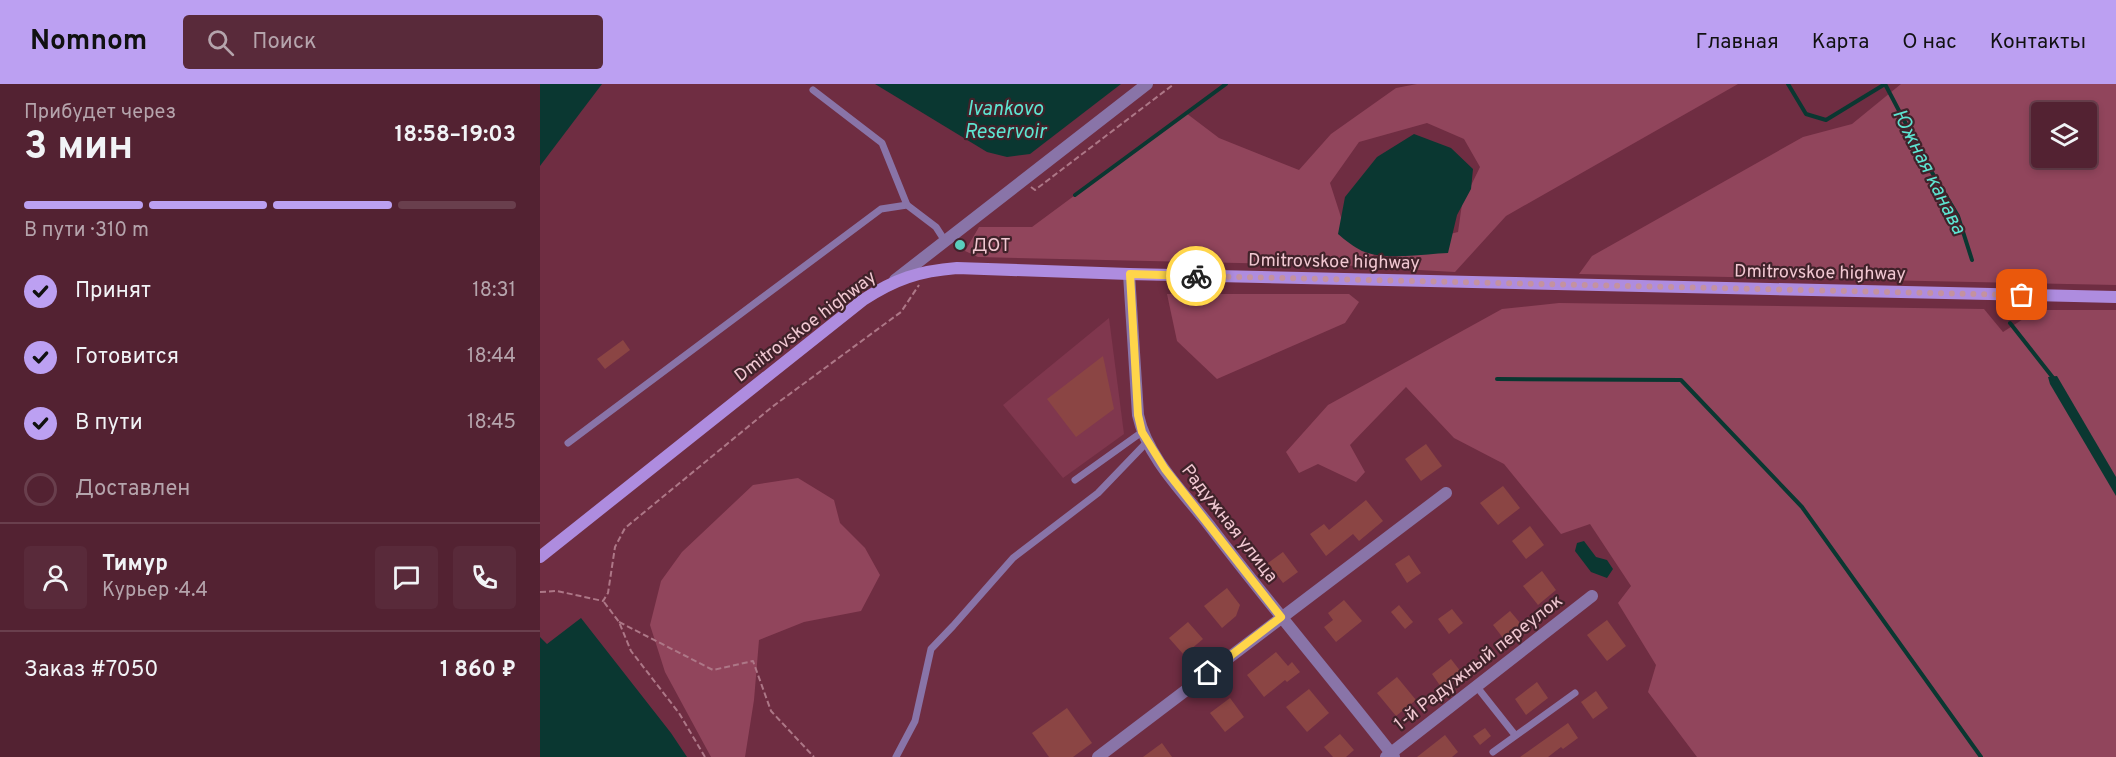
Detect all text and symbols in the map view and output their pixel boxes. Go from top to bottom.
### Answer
search box [183,15,603,69]
text: Nomnom [30,24,147,60]
icon: search [204,26,237,59]
text: Поиск [252,29,317,56]
text: Главная [1695,29,1779,56]
text: Карта [1812,29,1869,56]
text: О нас [1902,29,1957,56]
text: Контакты [1990,29,2086,56]
water label: Ivankovo Reservoir [964,97,1047,146]
text: Прибудет через [24,100,176,126]
map controls [2031,102,2097,168]
button: layers [2031,102,2097,168]
water label: Южная канава [1885,105,1971,240]
text: 18:58–19:03 [395,122,516,149]
text: 3 мин [24,124,133,173]
text: В пути · 310 m [24,218,149,244]
place label: ДОТ [972,235,1011,258]
marker: ДОТ [953,238,967,252]
courier [1166,246,1226,306]
street label: Dmitrovskoe highway [1248,250,1420,275]
icon: bike [1180,260,1213,293]
street label: Dmitrovskoe highway [1734,261,1906,286]
street label: Dmitrovskoe highway [730,266,881,388]
pin [1996,269,2047,320]
icon: check [24,275,57,308]
text: Принят [75,278,151,305]
text: 18:31 [472,278,516,304]
icon: bag [2005,278,2038,311]
icon: check [24,341,57,374]
text: Готовится [75,344,179,371]
text: 18:44 [467,344,516,370]
icon: check [24,407,57,440]
text: В пути [75,410,143,437]
text: 18:45 [467,410,516,436]
street label: Радужная улица [1175,460,1282,588]
text: Доставлен [75,476,190,503]
button: person [24,546,87,609]
button: chat [375,546,438,609]
button: phone [453,546,516,609]
text: Тимур [102,551,168,578]
text: Курьер · 4.4 [102,578,208,604]
street label: 1-й Радужный переулок [1390,590,1568,736]
pin [1182,647,1233,698]
icon: home [1191,656,1224,689]
text: Заказ #7050 [24,657,159,684]
text: 1 860 ₽ [440,657,516,684]

